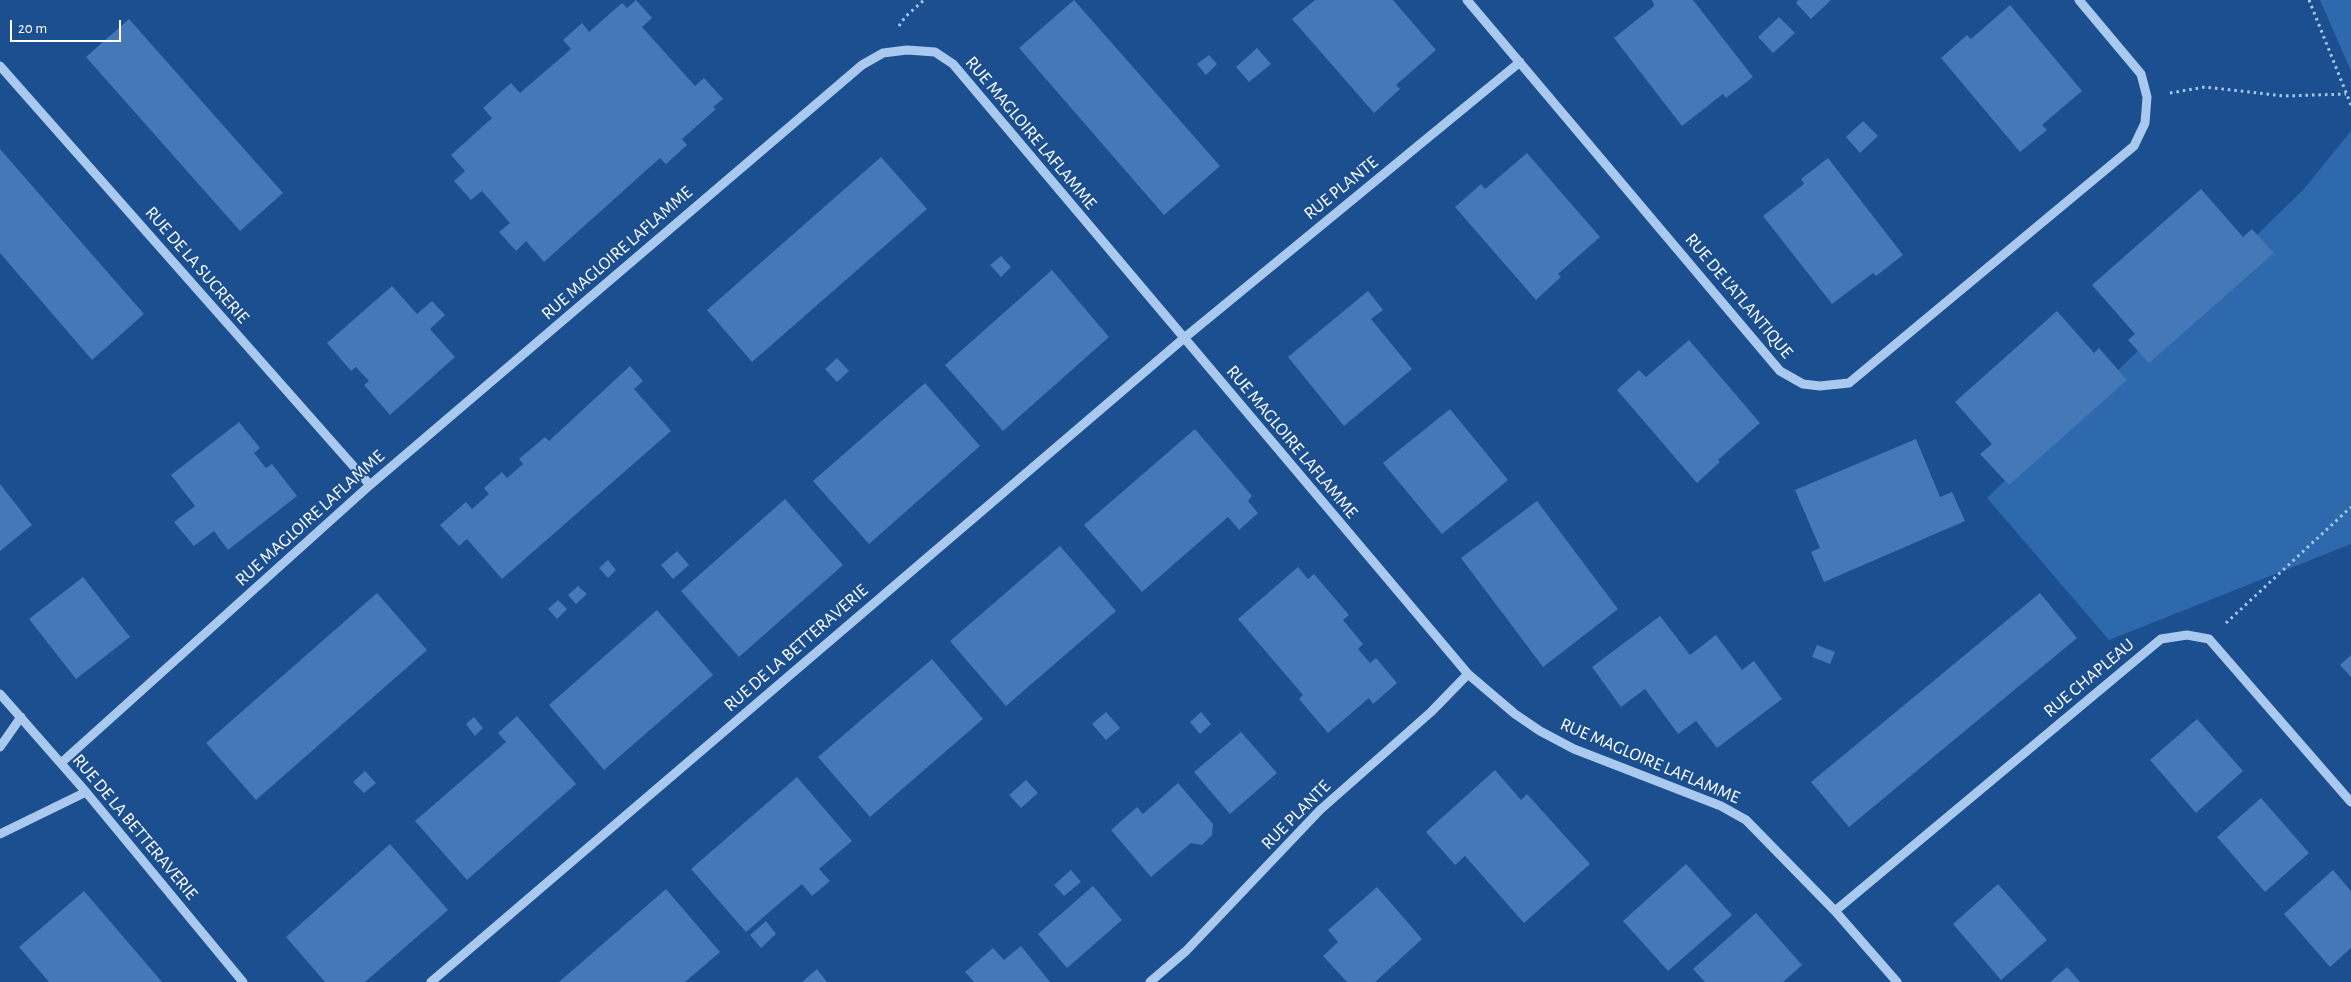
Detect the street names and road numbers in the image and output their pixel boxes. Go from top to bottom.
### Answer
street label: RUE MAGLOIRE LAFLAMME [961,52,1101,214]
street label: RUE PLANTE [1299,151,1383,225]
street label: RUE MAGLOIRE LAFLAMME [537,181,697,325]
street label: RUE DE LA SUCRERIE [140,202,254,328]
street label: RUE DE L'ATLANTIQUE [1680,229,1798,363]
street label: RUE MAGLOIRE LAFLAMME [1222,361,1362,523]
street label: RUE MAGLOIRE LAFLAMME [231,445,389,591]
street label: RUE DE LA BETTERAVERIE [720,580,872,716]
street label: RUE CHAPLEAU [2039,634,2139,722]
street label: RUE MAGLOIRE LAFLAMME [1557,713,1743,809]
street label: RUE DE LA BETTERAVERIE [68,750,202,904]
street label: RUE PLANTE [1257,776,1335,854]

